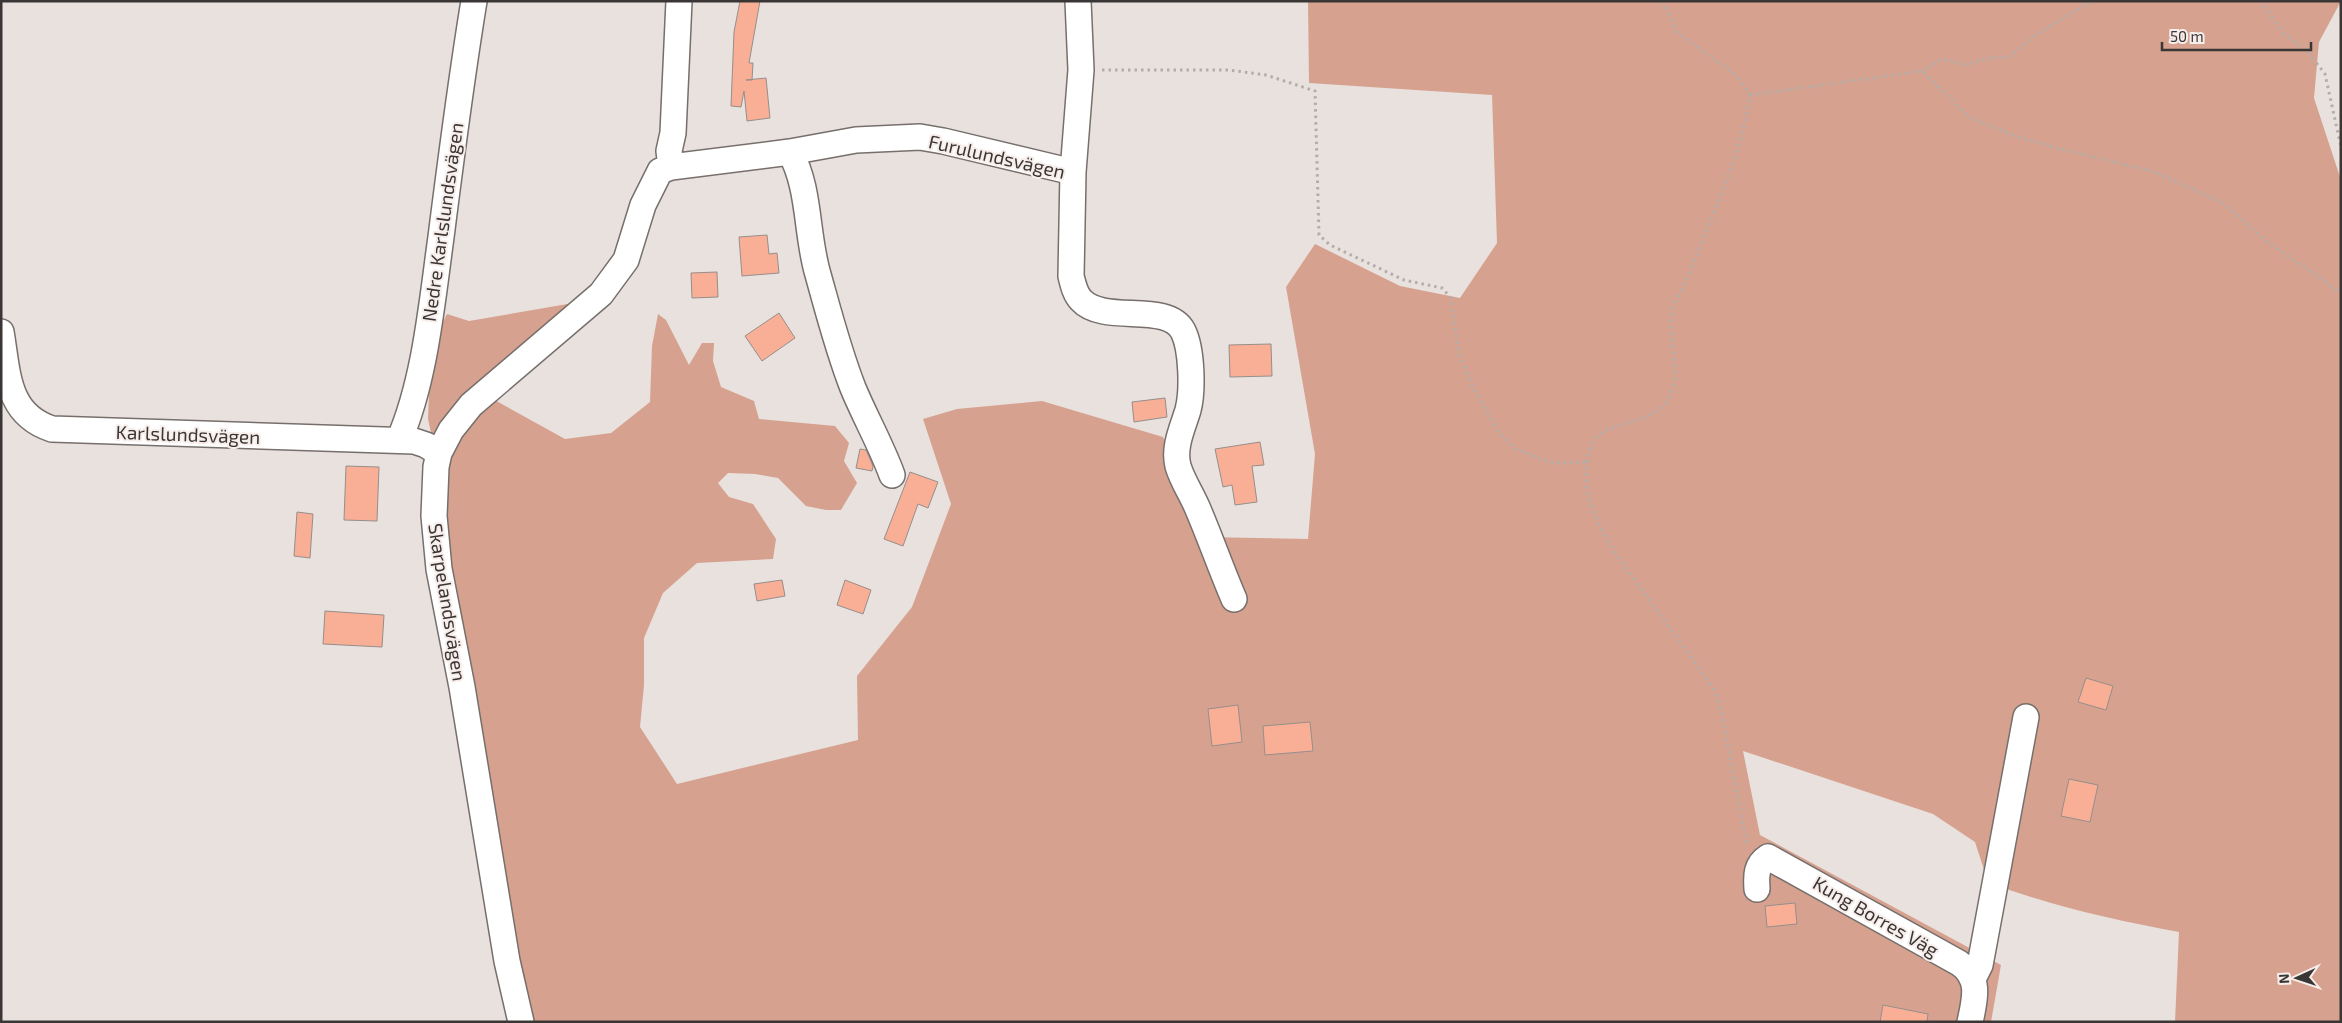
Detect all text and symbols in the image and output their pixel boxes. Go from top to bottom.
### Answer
scale bar [2162,20,2311,52]
text: 50 m [2170,27,2204,45]
street label: Nedre Karlslundsvägen [417,121,467,323]
street label: Furulundsvägen [927,129,1067,183]
street label: Karlslundsvägen [115,420,261,448]
street label: Skarpelandsvägen [424,521,472,683]
street label: Kung Borres Väg [1809,871,1943,961]
north arrow [2272,953,2322,1003]
text: N [2275,973,2292,984]

